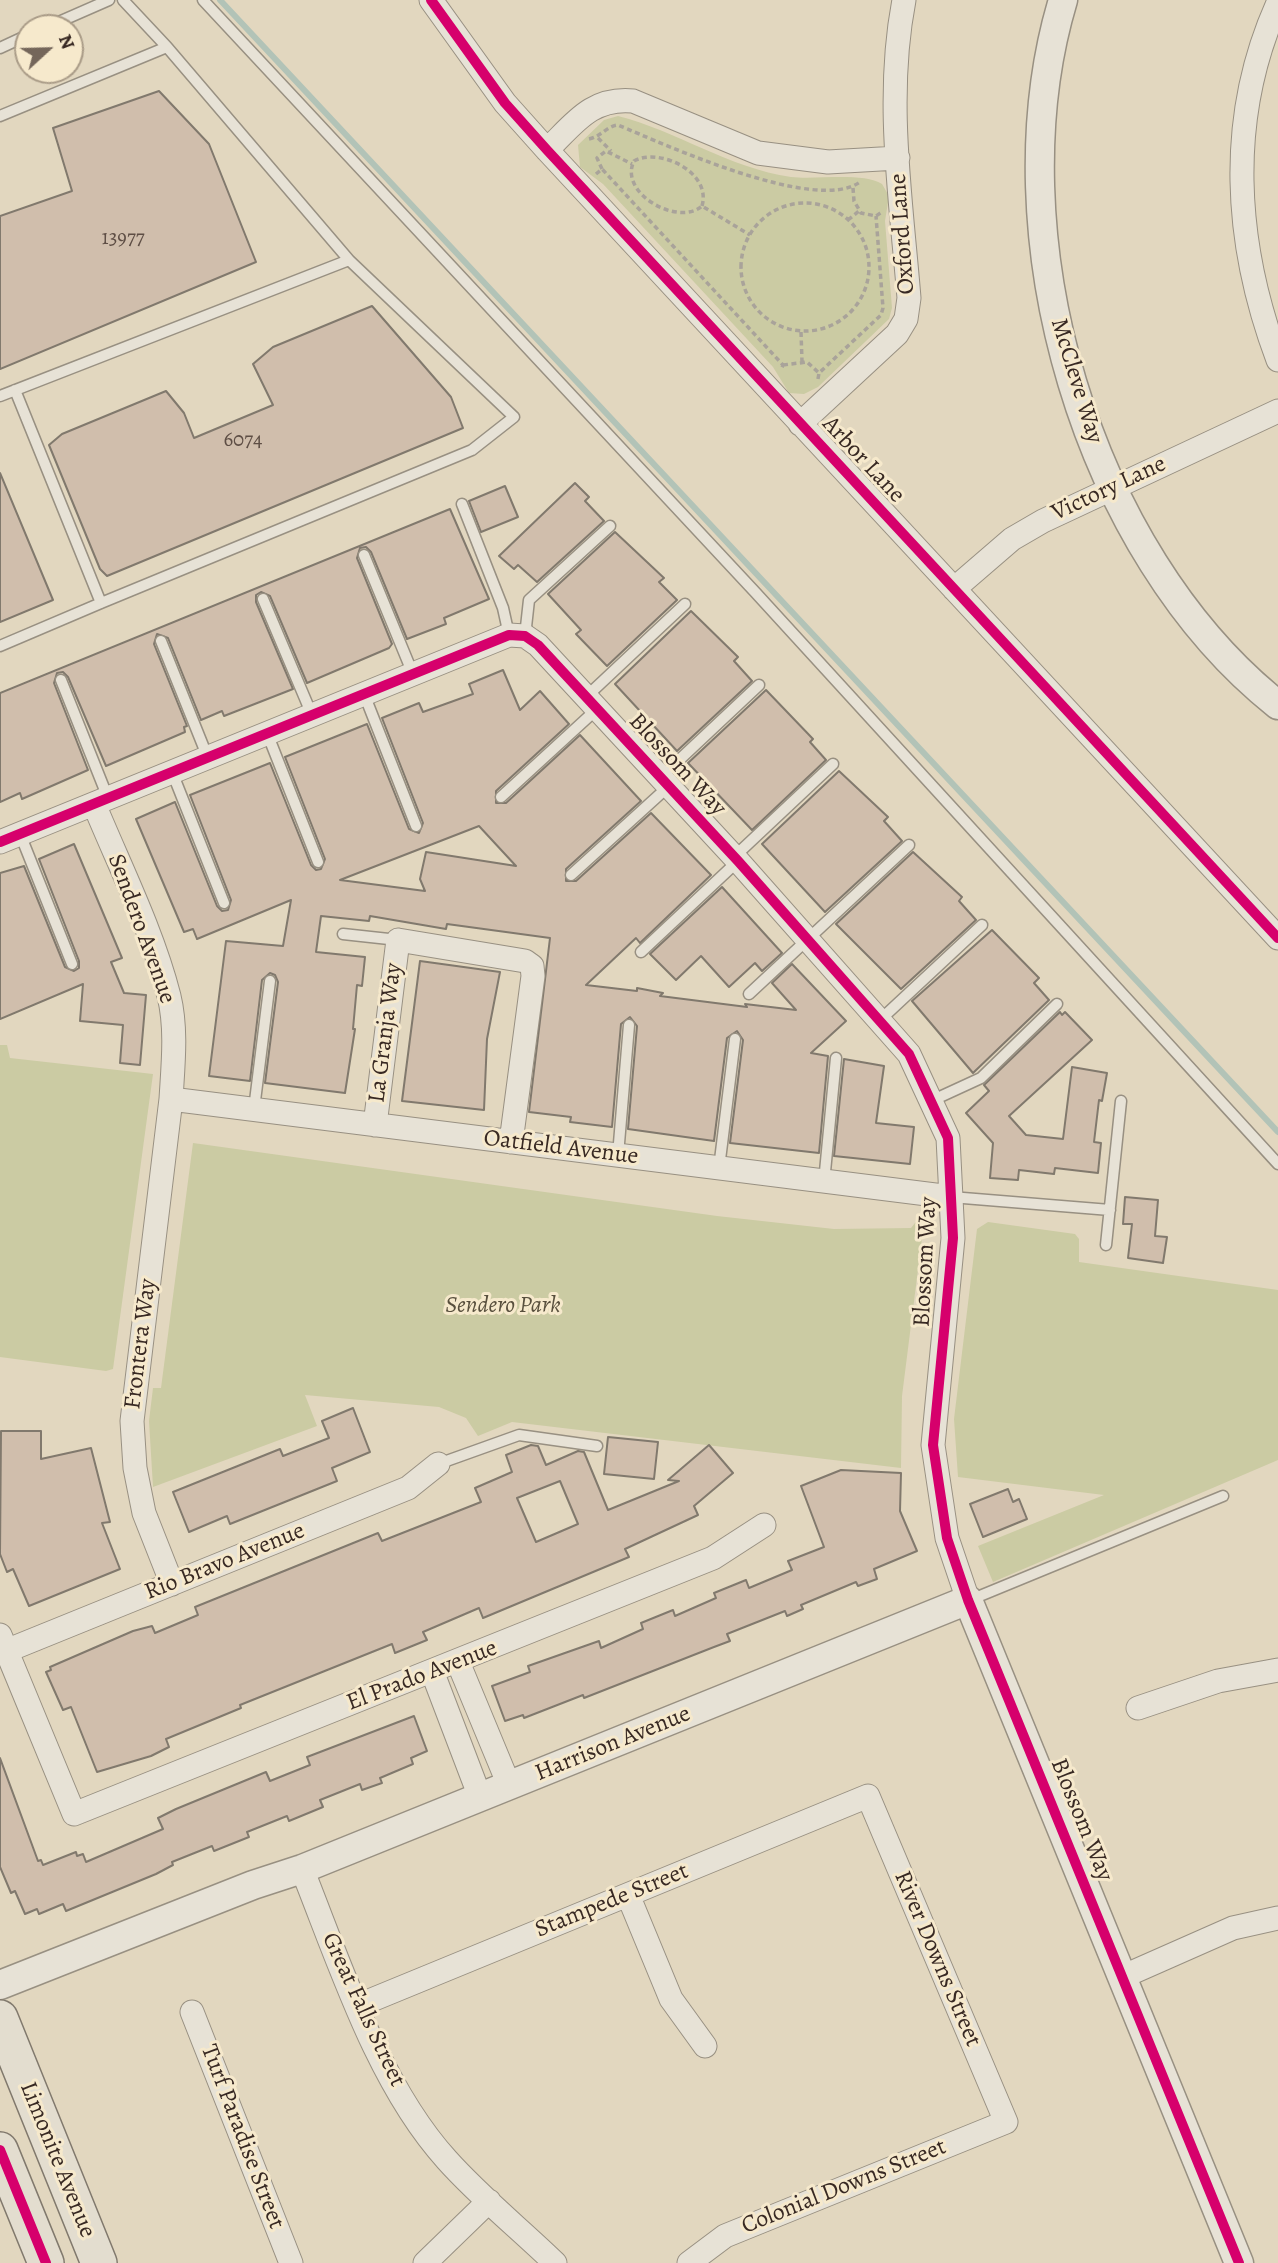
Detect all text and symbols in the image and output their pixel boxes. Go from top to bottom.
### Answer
north arrow [14,14,84,84]
text: N [52,31,81,53]
street label: Oxford Lane [884,172,922,296]
house number: 13977 [101,226,145,252]
street label: McCleve Way [1043,315,1109,447]
street label: Arbor Lane [816,411,910,509]
house number: 6074 [223,428,263,454]
street label: Victory Lane [1047,450,1171,528]
street label: Blossom Way [622,708,732,822]
street label: Sendero Avenue [101,850,181,1008]
street label: La Granja Way [363,961,409,1105]
street label: Oatfield Avenue [482,1124,640,1172]
street label: Blossom Way [908,1196,944,1328]
street label: Frontera Way [119,1277,163,1411]
park label: Sendero Park [445,1292,561,1320]
street label: Rio Bravo Avenue [141,1517,309,1607]
street label: El Prado Avenue [343,1634,501,1718]
street label: Harrison Avenue [531,1700,695,1788]
street label: Blossom Way [1043,1754,1119,1886]
street label: Stampede Street [531,1857,693,1945]
street label: River Downs Street [887,1867,987,2051]
street label: Great Falls Street [315,1928,411,2092]
street label: Turf Paradise Street [194,2041,290,2233]
street label: Limonite Avenue [13,2078,101,2242]
street label: Colonial Downs Street [738,2133,950,2241]

